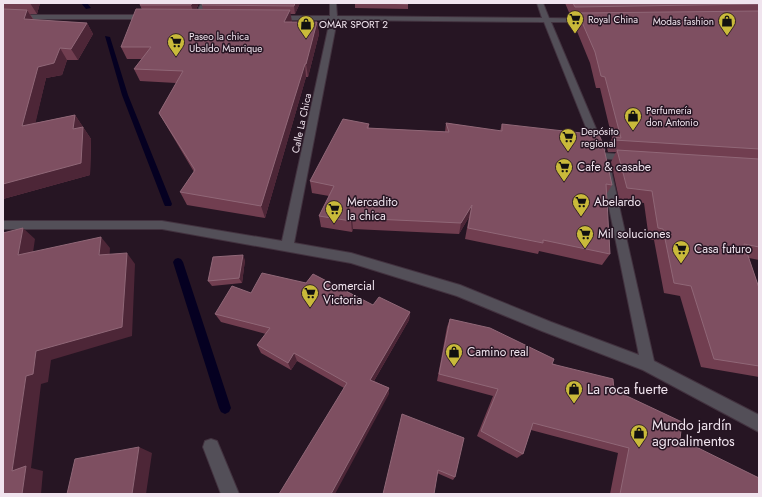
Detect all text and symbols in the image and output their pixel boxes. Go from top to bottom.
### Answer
supermarket icon: Royal China [565,9,585,34]
shop icon: Modas fashion [717,11,737,36]
place label: Royal China [588,12,638,27]
shop icon: OMAR SPORT 2 [296,14,316,39]
place label: Modas fashion [653,14,714,29]
place label: OMAR SPORT 2 [319,17,388,32]
place label: Paseo la chica Ubaldo Manrique [189,29,263,56]
supermarket icon: Paseo la chica Ubaldo Manrique [166,32,186,57]
street label: Calle La Chica [288,92,315,155]
place label: Perfumería don Antonio [646,103,699,130]
shop icon: Perfumería don Antonio [623,106,643,131]
place label: Depósito regional [581,124,619,151]
supermarket icon: Depósito regional [558,127,578,152]
supermarket icon: Cafe & casabe [554,157,574,182]
place label: Cafe & casabe [577,158,651,176]
supermarket icon: Abelardo [571,192,591,217]
place label: Mercadito la chica [347,193,398,225]
place label: Abelardo [594,193,641,211]
supermarket icon: Mercadito la chica [324,199,344,224]
supermarket icon: Mil soluciones [575,224,595,249]
place label: Mil soluciones [598,225,671,243]
supermarket icon: Casa futuro [671,239,691,264]
place label: Casa futuro [694,240,752,258]
place label: Comercial Victoria [323,277,375,309]
supermarket icon: Comercial Victoria [300,283,320,308]
shop icon: Camino real [444,342,464,367]
place label: Camino real [467,343,529,361]
shop icon: La roca fuerte [564,379,584,404]
place label: La roca fuerte [587,379,668,399]
place label: Mundo jardín agroalimentos [652,415,735,451]
shop icon: Mundo jardín agroalimentos [629,423,649,448]

